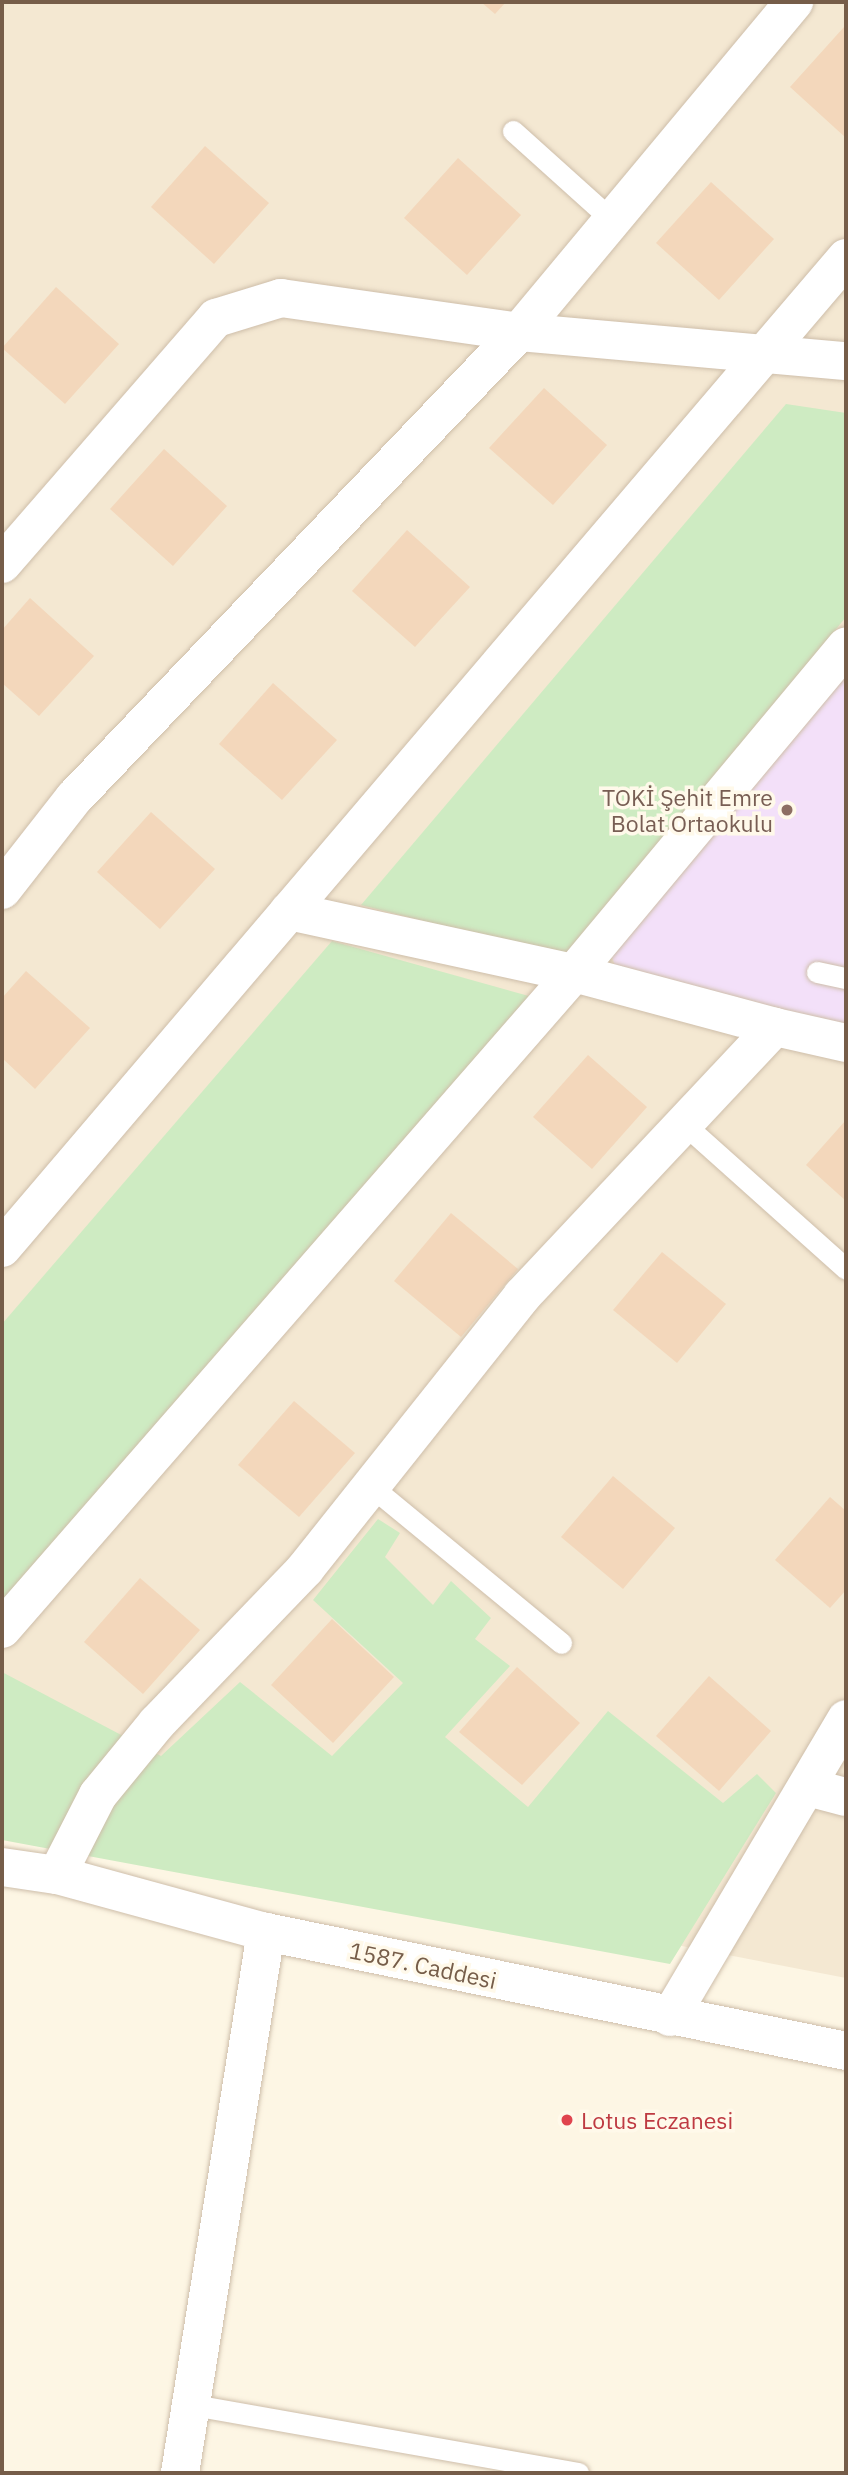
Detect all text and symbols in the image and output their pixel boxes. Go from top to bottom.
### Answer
place label: TOKİ Şehit Emre Bolat Ortaokulu [602,783,773,837]
marker: TOKİ Şehit Emre Bolat Ortaokulu [779,802,795,818]
street label: 1587. Caddesi [347,1936,499,1994]
place label: Lotus Eczanesi [581,2106,733,2134]
marker: Lotus Eczanesi [559,2112,575,2128]

